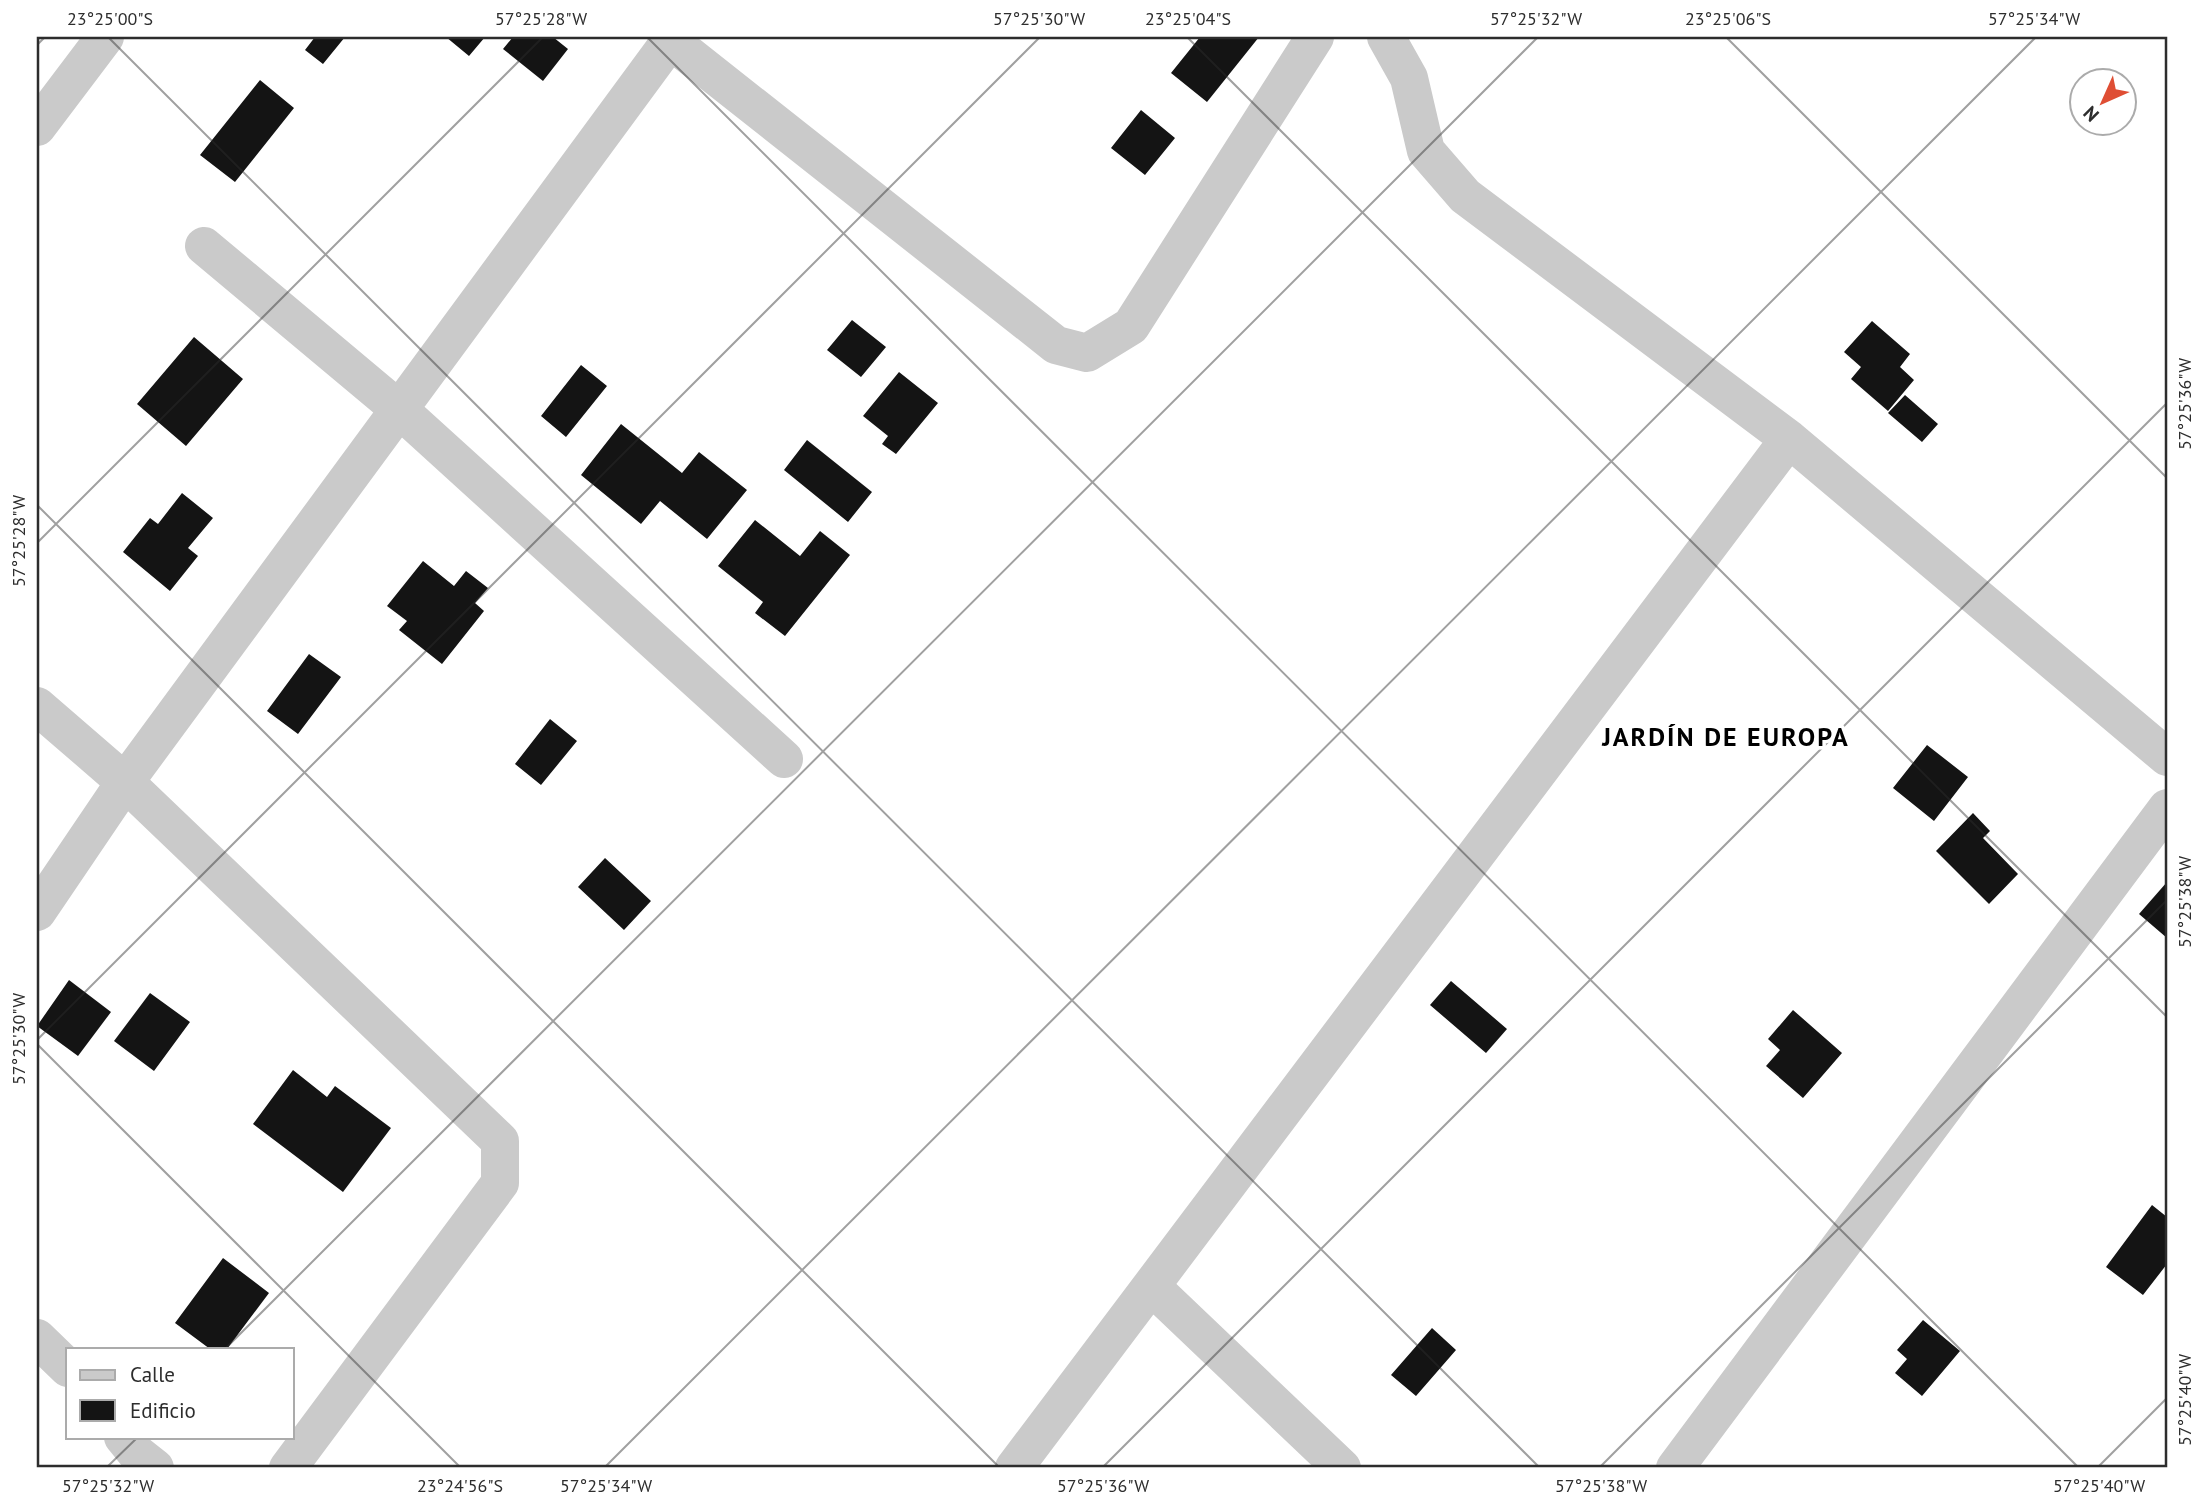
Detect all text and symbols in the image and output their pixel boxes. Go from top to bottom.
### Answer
text: 23°25'00"S [67,7,153,30]
text: 57°25'28"W [495,7,587,30]
text: 57°25'30"W [993,7,1085,30]
text: 23°25'04"S [1145,7,1231,30]
text: 57°25'32"W [1490,7,1582,30]
text: 23°25'06"S [1685,7,1771,30]
text: 57°25'34"W [1988,7,2080,30]
north arrow [2068,66,2138,136]
text: N [2078,101,2104,127]
text: 57°25'36"W [2173,358,2196,450]
text: 57°25'28"W [7,495,30,587]
district label: JARDÍN DE EUROPA [1601,720,1850,753]
text: 57°25'38"W [2173,856,2196,948]
text: 57°25'30"W [7,993,30,1085]
legend [66,1348,294,1438]
text: 57°25'40"W [2173,1354,2196,1446]
text: Calle [130,1361,175,1388]
text: Edificio [130,1397,196,1424]
text: 57°25'32"W [62,1474,154,1497]
text: 23°24'56"S [417,1474,503,1497]
text: 57°25'34"W [560,1474,652,1497]
text: 57°25'36"W [1057,1474,1149,1497]
text: 57°25'38"W [1555,1474,1647,1497]
text: 57°25'40"W [2053,1474,2145,1497]

